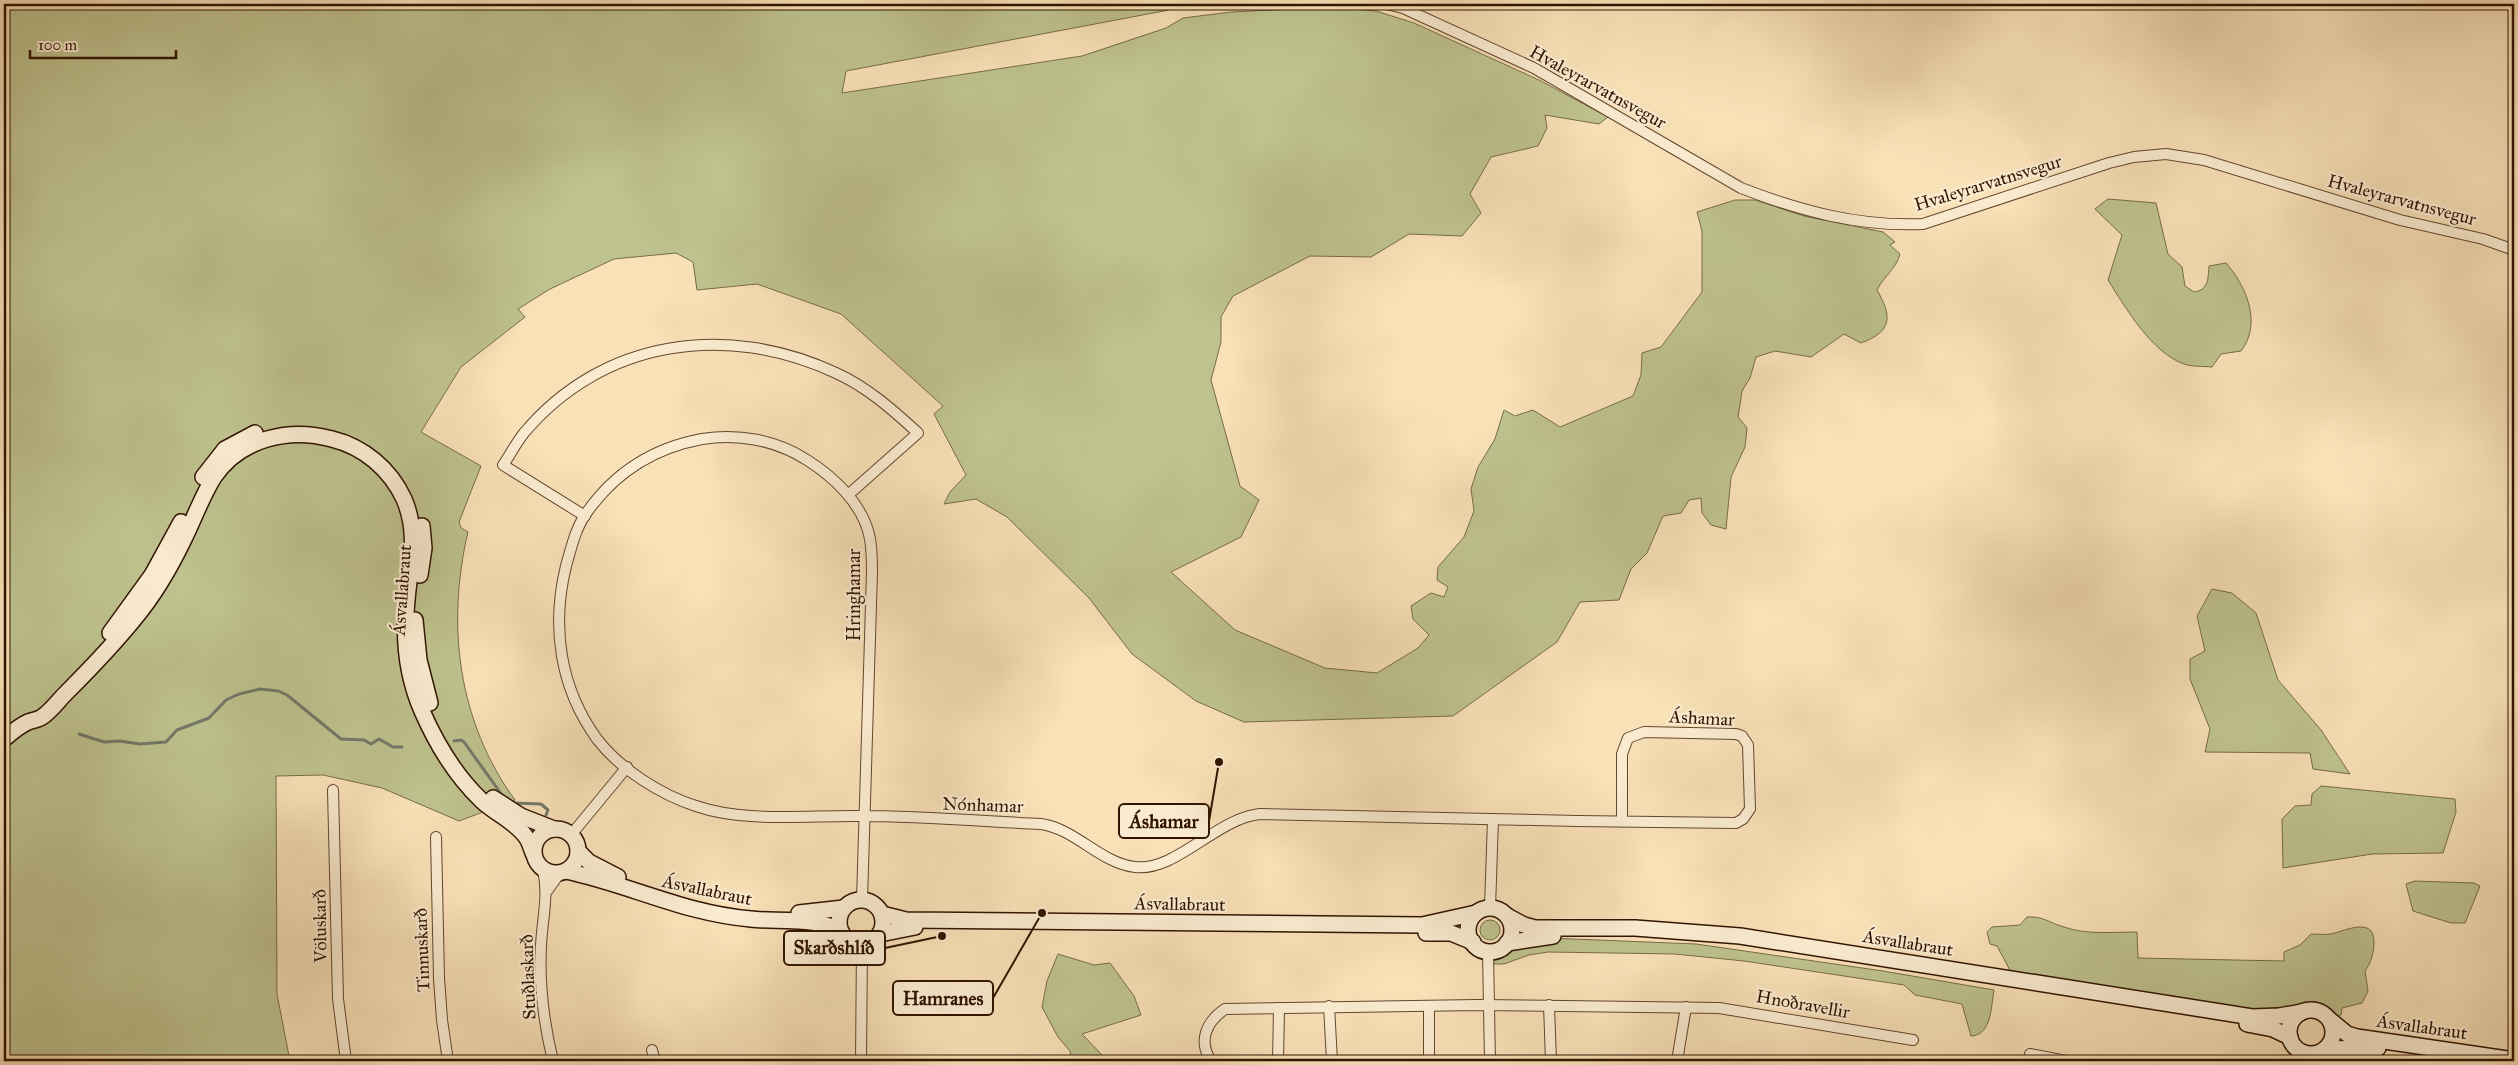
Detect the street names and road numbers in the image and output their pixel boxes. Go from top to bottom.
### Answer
street label: Hvaleyrarvatnsvegur [1525,40,1670,135]
street label: Hvaleyrarvatnsvegur [1912,150,2065,217]
street label: Hvaleyrarvatnsvegur [2325,170,2479,231]
street label: Ásvallabraut [386,543,416,637]
street label: Hringhamar [843,549,866,641]
street label: Áshamar [1668,703,1736,731]
street label: Nónhamar [942,793,1024,817]
street label: Ásvallabraut [659,868,755,910]
street label: Völuskarð [308,889,332,964]
street label: Ásvallabraut [1133,890,1226,916]
street label: Tinnuskarð [410,907,434,992]
street label: Ásvallabraut [1860,923,1956,961]
street label: Stuðlaskarð [516,934,540,1020]
street label: Hnoðravellir [1754,985,1852,1023]
street label: Ásvallabraut [2374,1008,2470,1044]

